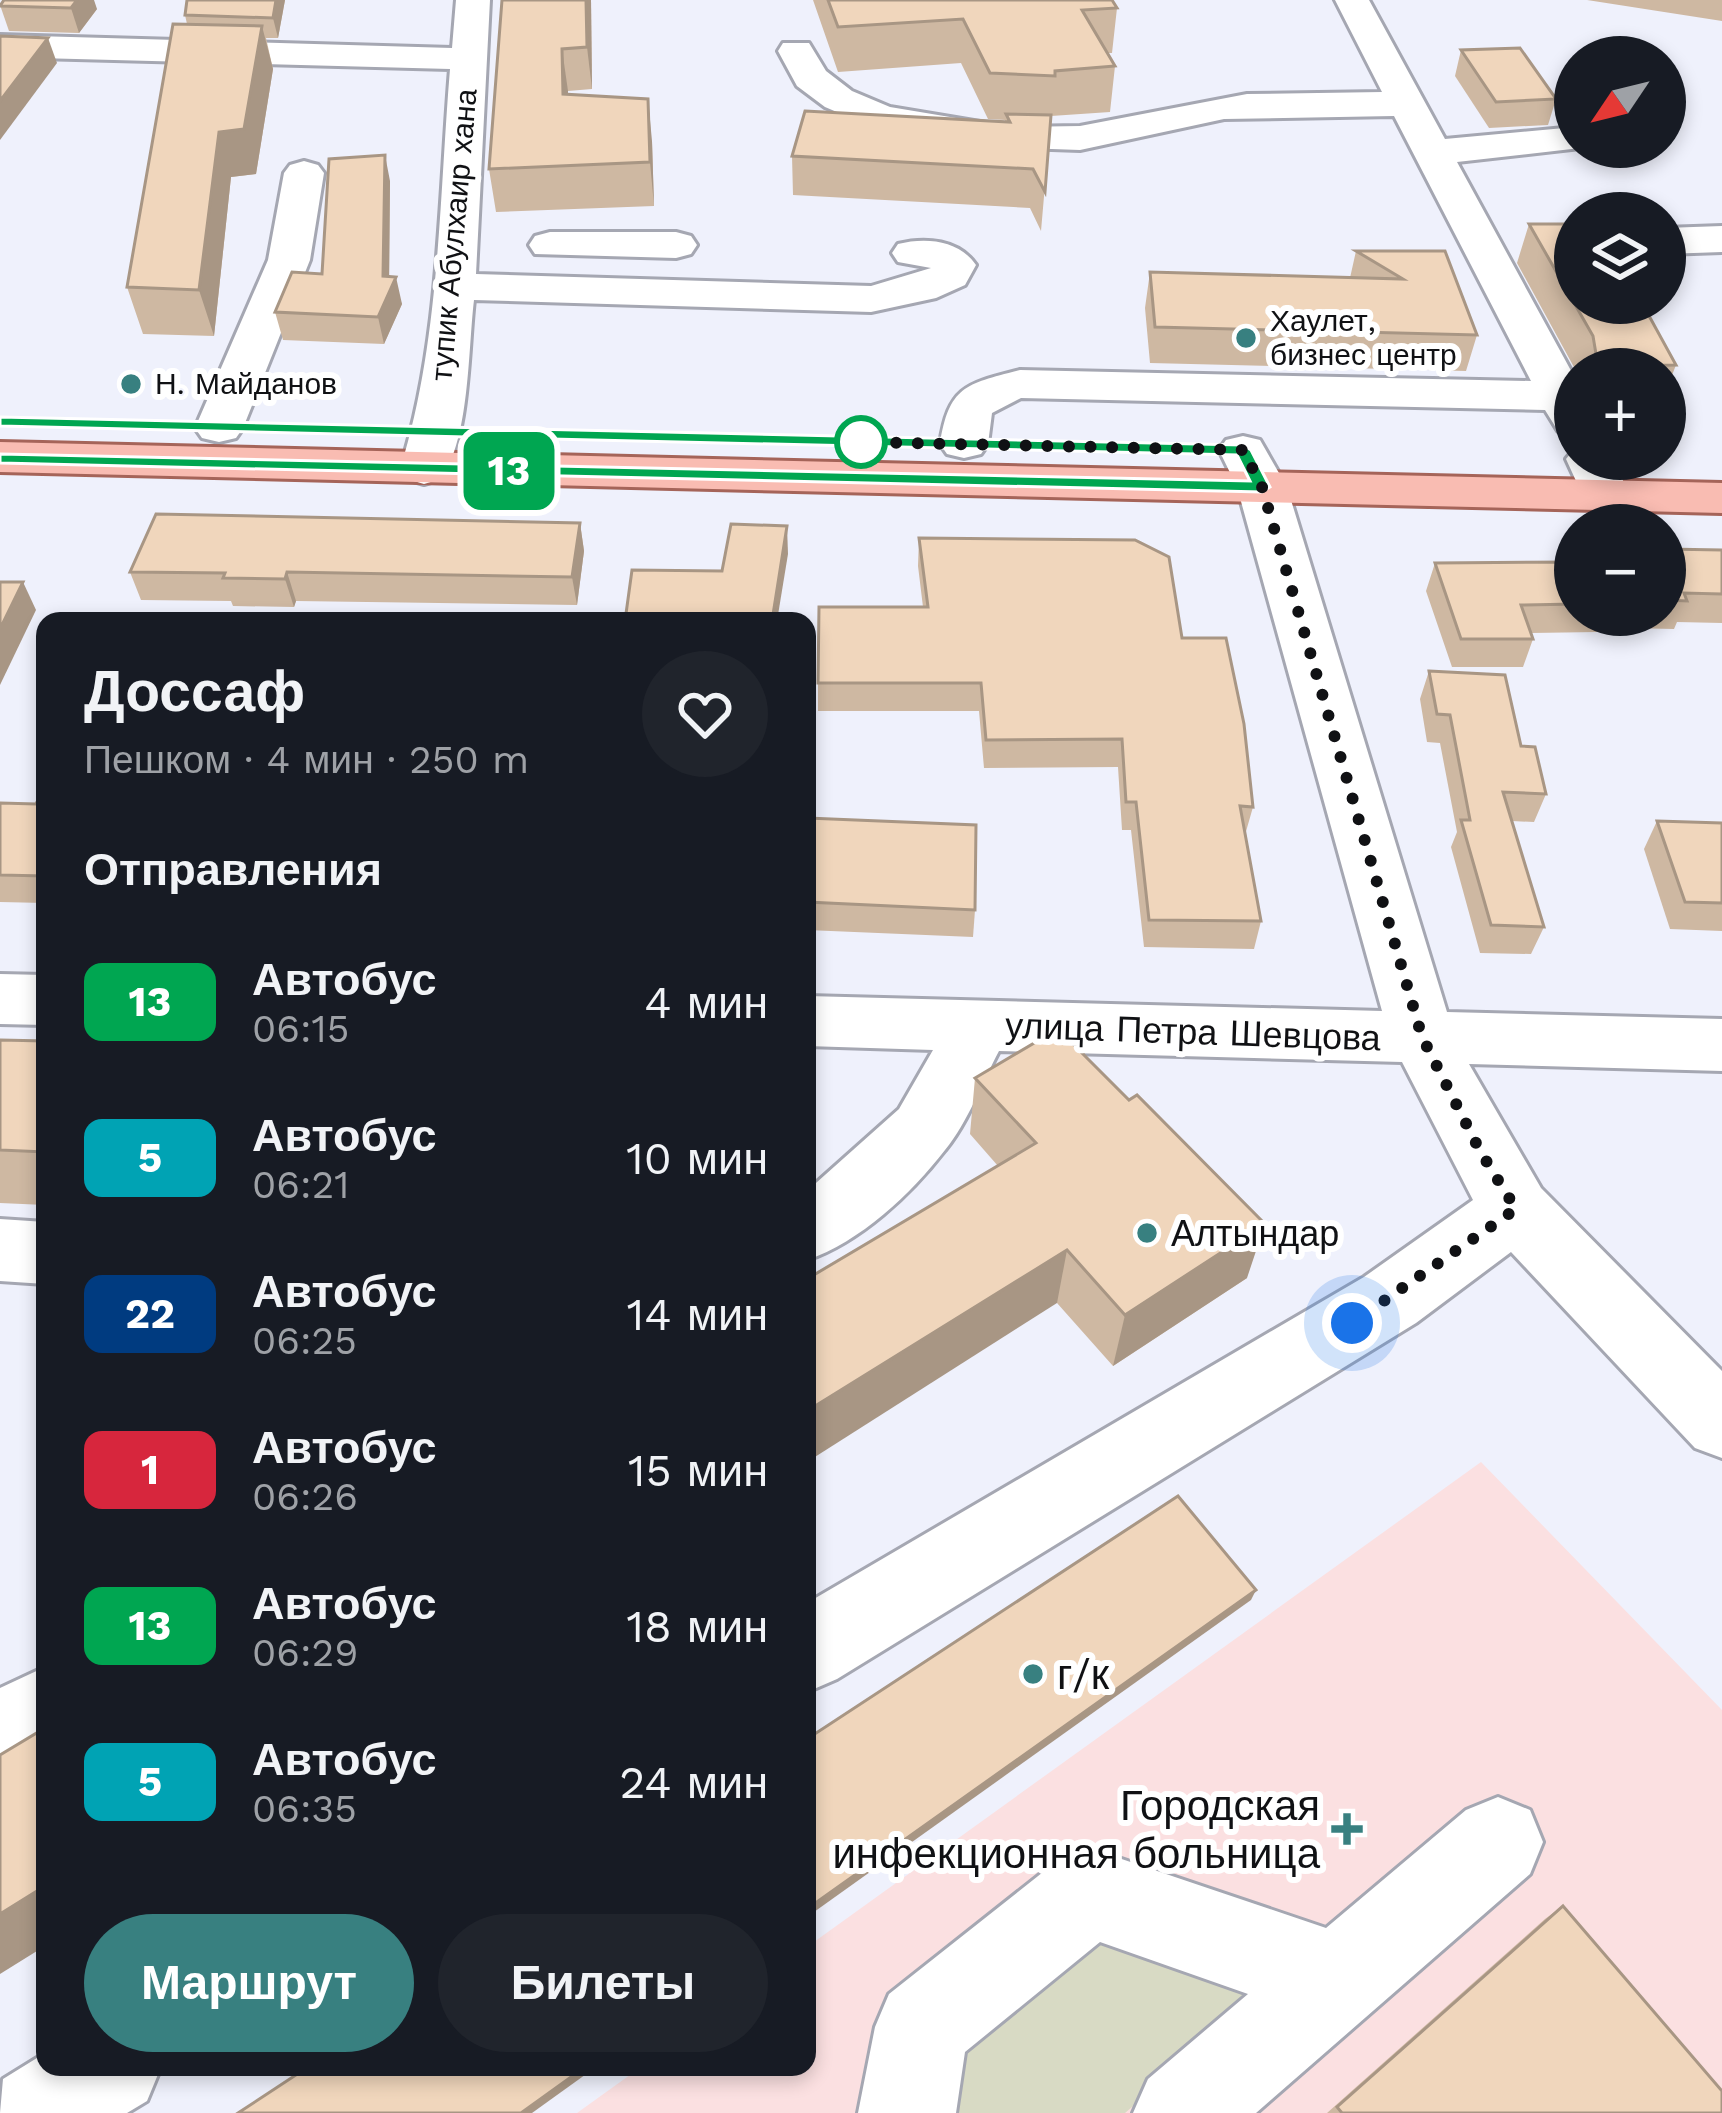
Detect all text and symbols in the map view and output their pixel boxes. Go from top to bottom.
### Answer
north arrow [1554,36,1686,168]
map controls [1554,36,1686,636]
street label: тупик Абулхаир хана [423,87,484,383]
button: layers [1554,192,1686,324]
place label: Хаулет, бизнес центр [1270,303,1457,372]
marker: Хаулет, бизнес центр [1233,325,1259,351]
button: + [1554,348,1686,480]
place label: Н. Майданов [155,366,337,401]
marker: Н. Майданов [118,371,144,397]
unlabelled marker [836,417,886,467]
line badge: 13 [455,432,563,510]
text: 13 [487,446,531,495]
button: − [1554,504,1686,636]
button: heart [642,651,768,777]
text: Доссаф [84,658,305,725]
text: Пешком · 4 мин · 250 m [84,737,529,782]
text: Отправления [84,843,382,896]
text: Автобус [252,953,437,1006]
text: 4 мин [644,976,768,1029]
text: 13 [128,977,172,1026]
street label: улица Петра Шевцова [1004,1004,1382,1060]
text: 06:15 [252,1006,349,1051]
text: Автобус [252,1109,437,1162]
text: 10 мин [626,1132,768,1185]
text: 5 [138,1133,162,1182]
text: 06:21 [252,1162,349,1207]
place label: Алтындар [1171,1213,1339,1255]
marker: Алтындар [1134,1220,1160,1246]
text: Автобус [252,1265,437,1318]
text: 14 мин [627,1288,768,1341]
text: 22 [125,1289,175,1338]
your location [1322,1293,1382,1353]
text: 06:25 [252,1318,357,1363]
text: Автобус [252,1421,437,1474]
text: 15 мин [628,1444,768,1497]
text: 1 [141,1445,159,1494]
text: 06:26 [252,1474,358,1519]
text: Автобус [252,1577,437,1630]
text: 18 мин [626,1600,768,1653]
text: 13 [128,1601,172,1650]
text: 06:29 [252,1630,358,1675]
place label: г/к [1057,1650,1110,1699]
marker: г/к [1020,1661,1046,1687]
text: Автобус [252,1733,437,1786]
text: 24 мин [619,1756,768,1809]
text: 5 [138,1757,162,1806]
place label: Городская инфекционная больница [832,1781,1321,1878]
text: 06:35 [252,1786,357,1831]
marker: Городская инфекционная больница [1331,1813,1363,1845]
button: Маршрут [84,1914,414,2052]
button: Билеты [438,1914,768,2052]

